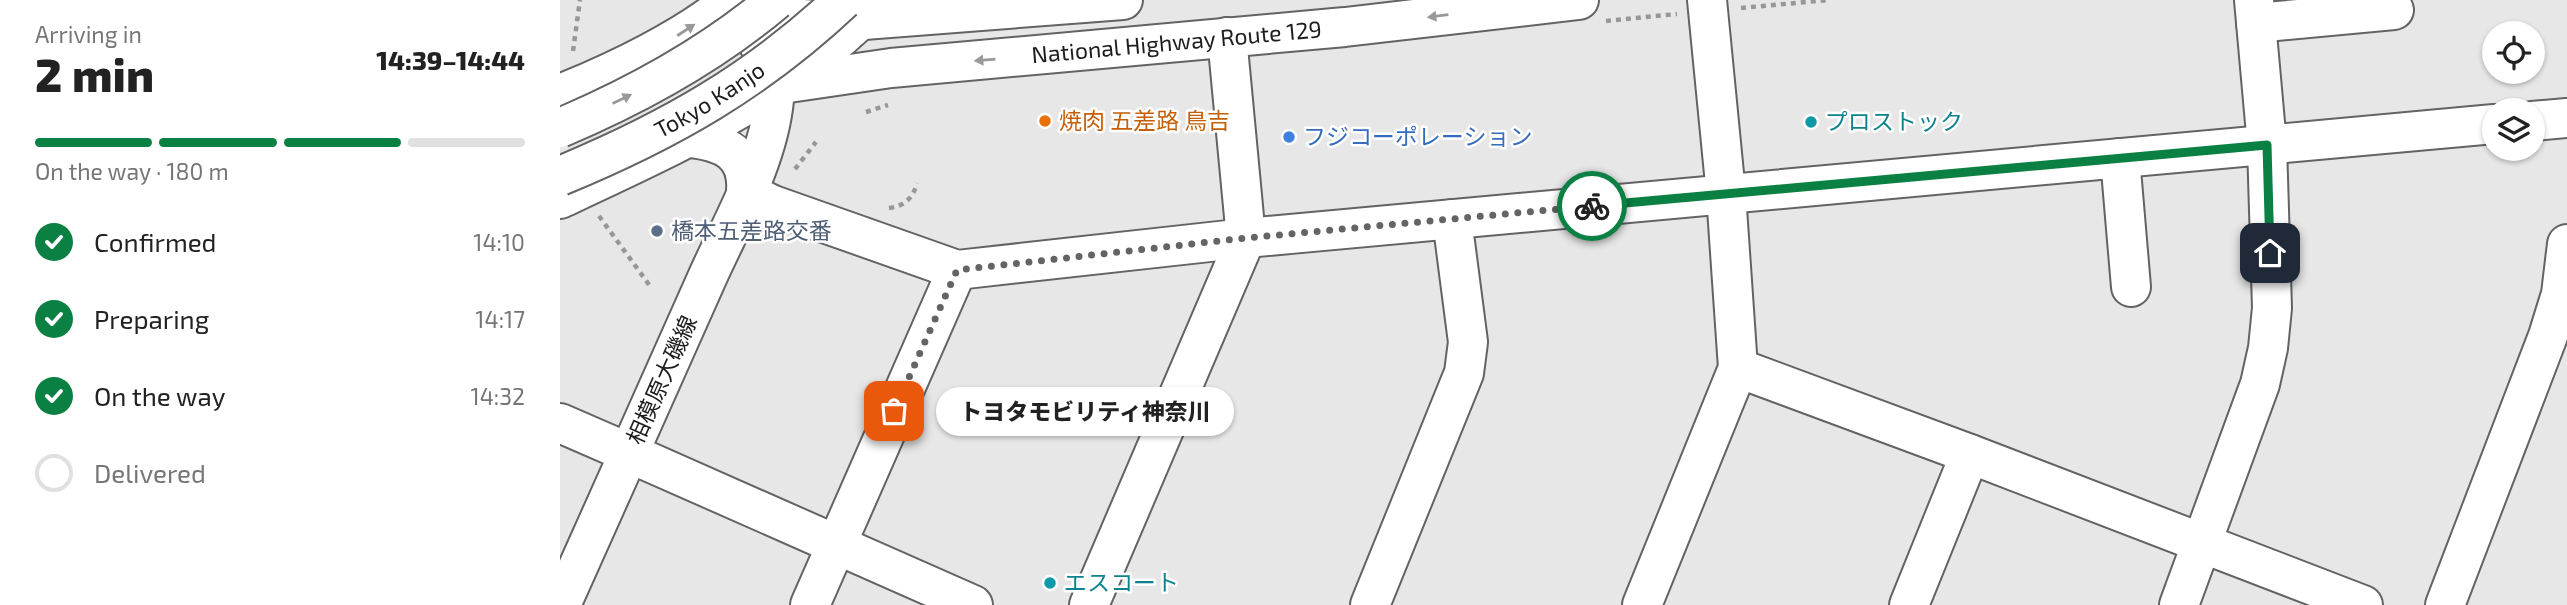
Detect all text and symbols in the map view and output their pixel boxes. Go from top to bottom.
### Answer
one-way arrow [1427,11,1449,22]
street label: National Highway Route 129 [1030,14,1323,68]
text: Arriving in [35,20,142,48]
map controls [2482,21,2545,161]
button: locate [2482,21,2545,84]
one-way arrow [677,24,696,37]
text: 14:39–14:44 [376,44,525,75]
text: 2 min [35,46,154,101]
street label: Tokyo Kanjo [649,55,770,143]
one-way arrow [974,55,996,66]
one-way arrow [612,94,632,105]
button: layers [2482,98,2545,161]
place label: 焼肉 五差路 鳥吉 [1059,106,1230,134]
place label: プロストック [1825,107,1963,135]
marker: 焼肉 五差路 鳥吉 [1037,113,1053,129]
marker: プロストック [1803,114,1819,130]
place label: フジコーポレーション [1303,122,1533,150]
marker: フジコーポレーション [1281,129,1297,145]
text: On the way · 180 m [35,157,229,185]
courier [1557,171,1627,241]
icon: bike [1573,187,1611,225]
place label: 橋本五差路交番 [671,216,832,244]
icon: check [35,223,73,261]
marker: 橋本五差路交番 [649,223,665,239]
pin [2240,223,2300,283]
text: Confirmed [94,226,217,257]
text: 14:10 [473,228,525,256]
icon: home [2251,234,2289,272]
icon: check [35,300,73,338]
text: Preparing [94,303,209,334]
text: 14:17 [475,305,525,333]
street label: 相模原大磯線 [620,311,702,448]
icon: check [35,377,73,415]
text: On the way [94,380,225,411]
pin [864,381,924,441]
text: 14:32 [471,382,525,410]
callout: トヨタモビリティ神奈川 [936,386,1234,436]
icon: bag [875,392,913,430]
text: トヨタモビリティ神奈川 [959,397,1211,425]
text: Delivered [94,457,206,488]
place label: エスコート [1064,568,1179,596]
marker: エスコート [1042,575,1058,591]

